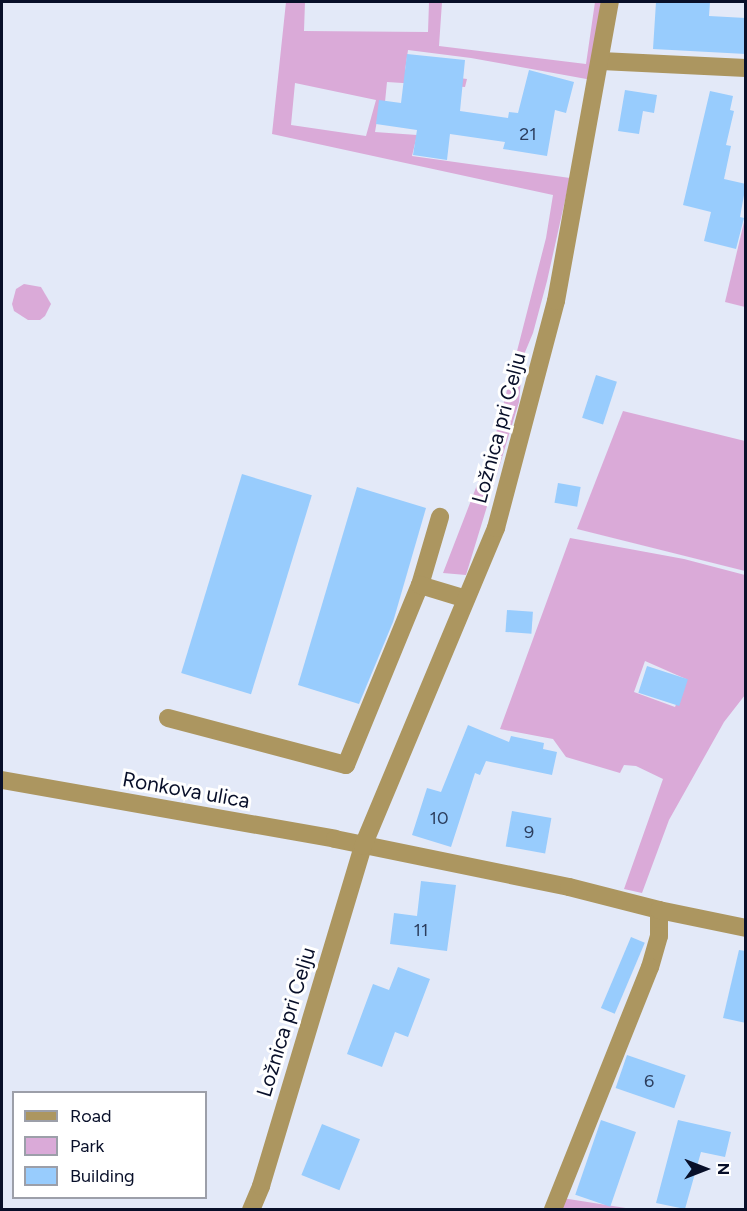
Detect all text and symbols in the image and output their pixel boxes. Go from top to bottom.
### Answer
house number: 21 [519,123,537,145]
street label: Ložnica pri Celju [467,350,531,506]
street label: Ronkova ulica [120,766,252,814]
house number: 10 [430,807,448,829]
house number: 9 [524,821,534,843]
house number: 11 [414,919,428,941]
street label: Ložnica pri Celju [251,944,321,1100]
house number: 6 [644,1070,654,1092]
legend [12,1091,207,1199]
text: Road [70,1105,111,1127]
text: Park [70,1135,104,1157]
north arrow [675,1139,735,1199]
text: N [714,1163,733,1175]
text: Building [70,1165,135,1187]

